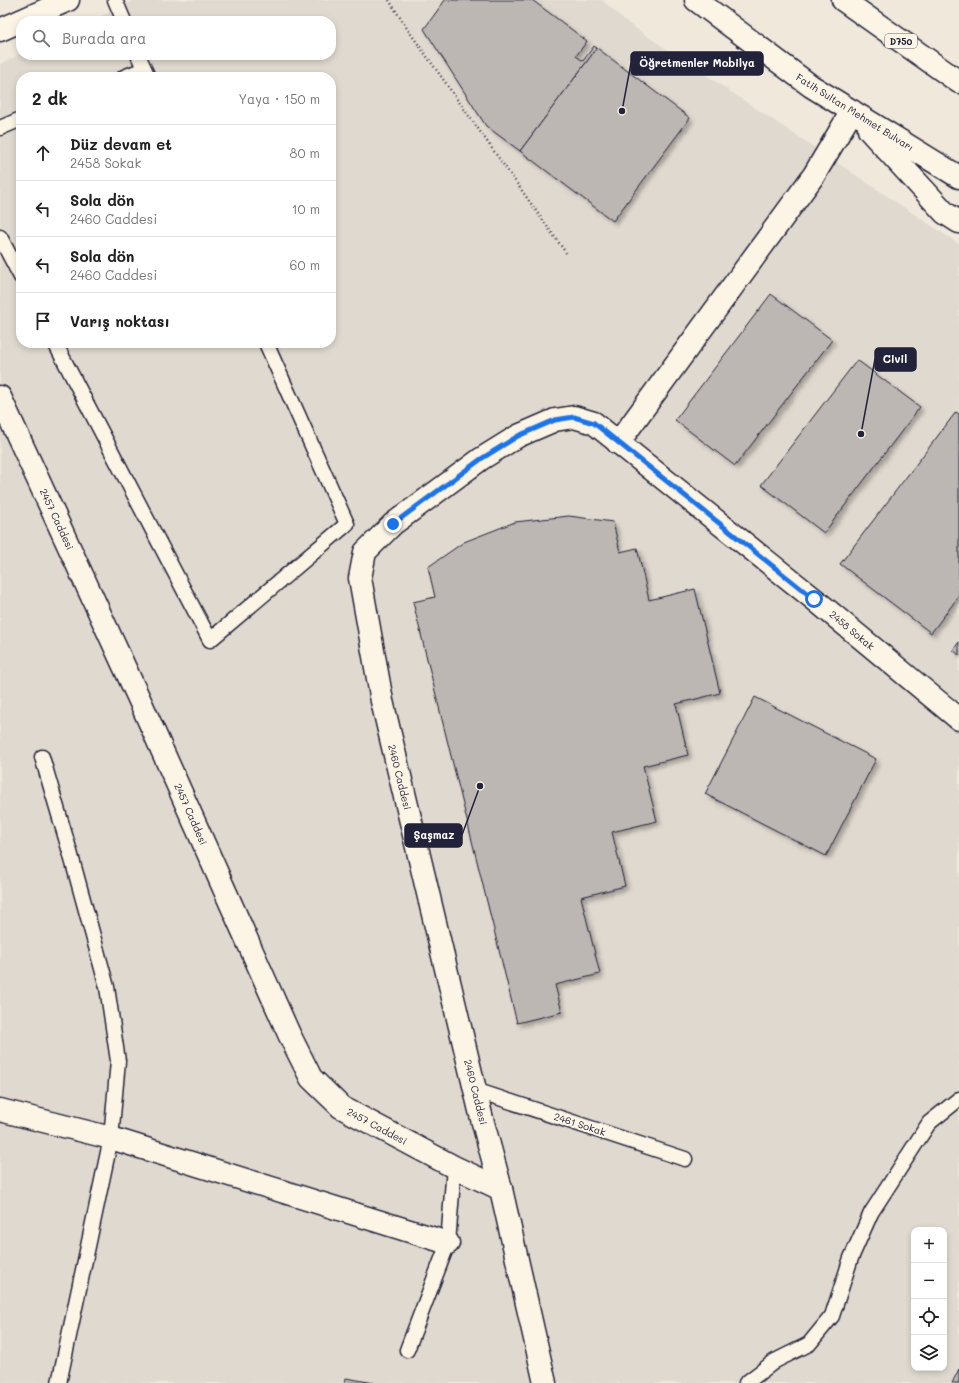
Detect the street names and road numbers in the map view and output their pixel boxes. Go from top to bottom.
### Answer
road number: D750 [885,34,917,48]
street label: Fatih Sultan Mehmet Bulvarı [793,70,917,154]
street label: 2457 Caddesi [37,486,77,552]
street label: 2458 Sokak [826,607,878,653]
street label: 2460 Caddesi [385,743,415,811]
street label: 2457 Caddesi [171,781,211,847]
street label: 2460 Caddesi [461,1058,491,1126]
street label: 2457 Caddesi [344,1104,410,1148]
street label: 2461 Sokak [552,1109,608,1139]

